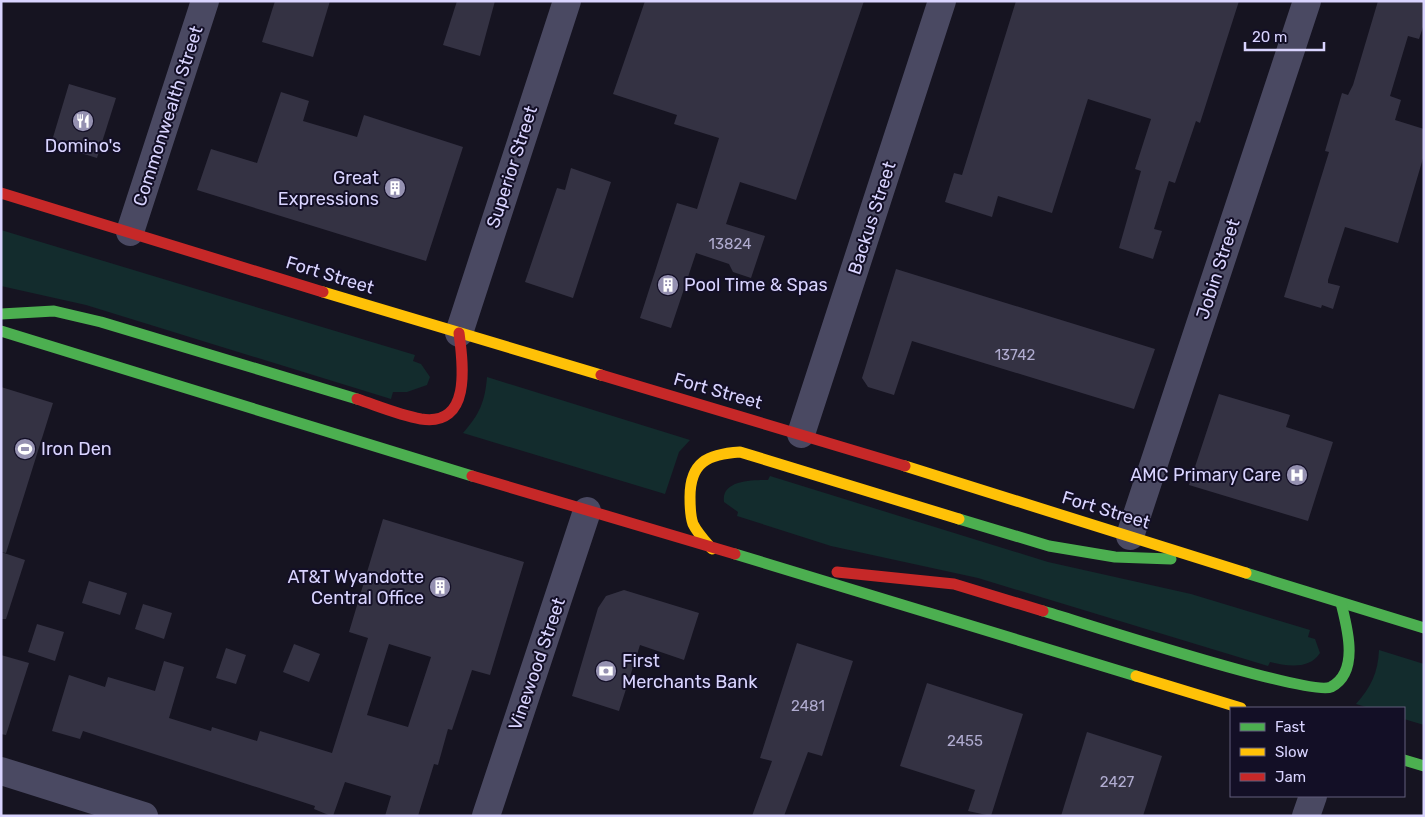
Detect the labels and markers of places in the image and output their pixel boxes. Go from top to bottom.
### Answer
restaurant icon: Domino's [71,109,95,133]
place label: Domino's [45,135,121,157]
place label: Great Expressions [278,167,379,210]
building icon: Great Expressions [383,176,407,200]
building icon: Pool Time & Spas [656,273,680,297]
place label: Pool Time & Spas [684,274,828,296]
sports icon: Iron Den [13,437,37,461]
place label: Iron Den [41,438,112,460]
hospital icon: AMC Primary Care [1285,463,1309,487]
place label: AMC Primary Care [1130,464,1281,486]
place label: AT&T Wyandotte Central Office [287,566,424,609]
building icon: AT&T Wyandotte Central Office [428,575,452,599]
place label: First Merchants Bank [622,650,758,693]
bank icon: First Merchants Bank [594,659,618,683]

